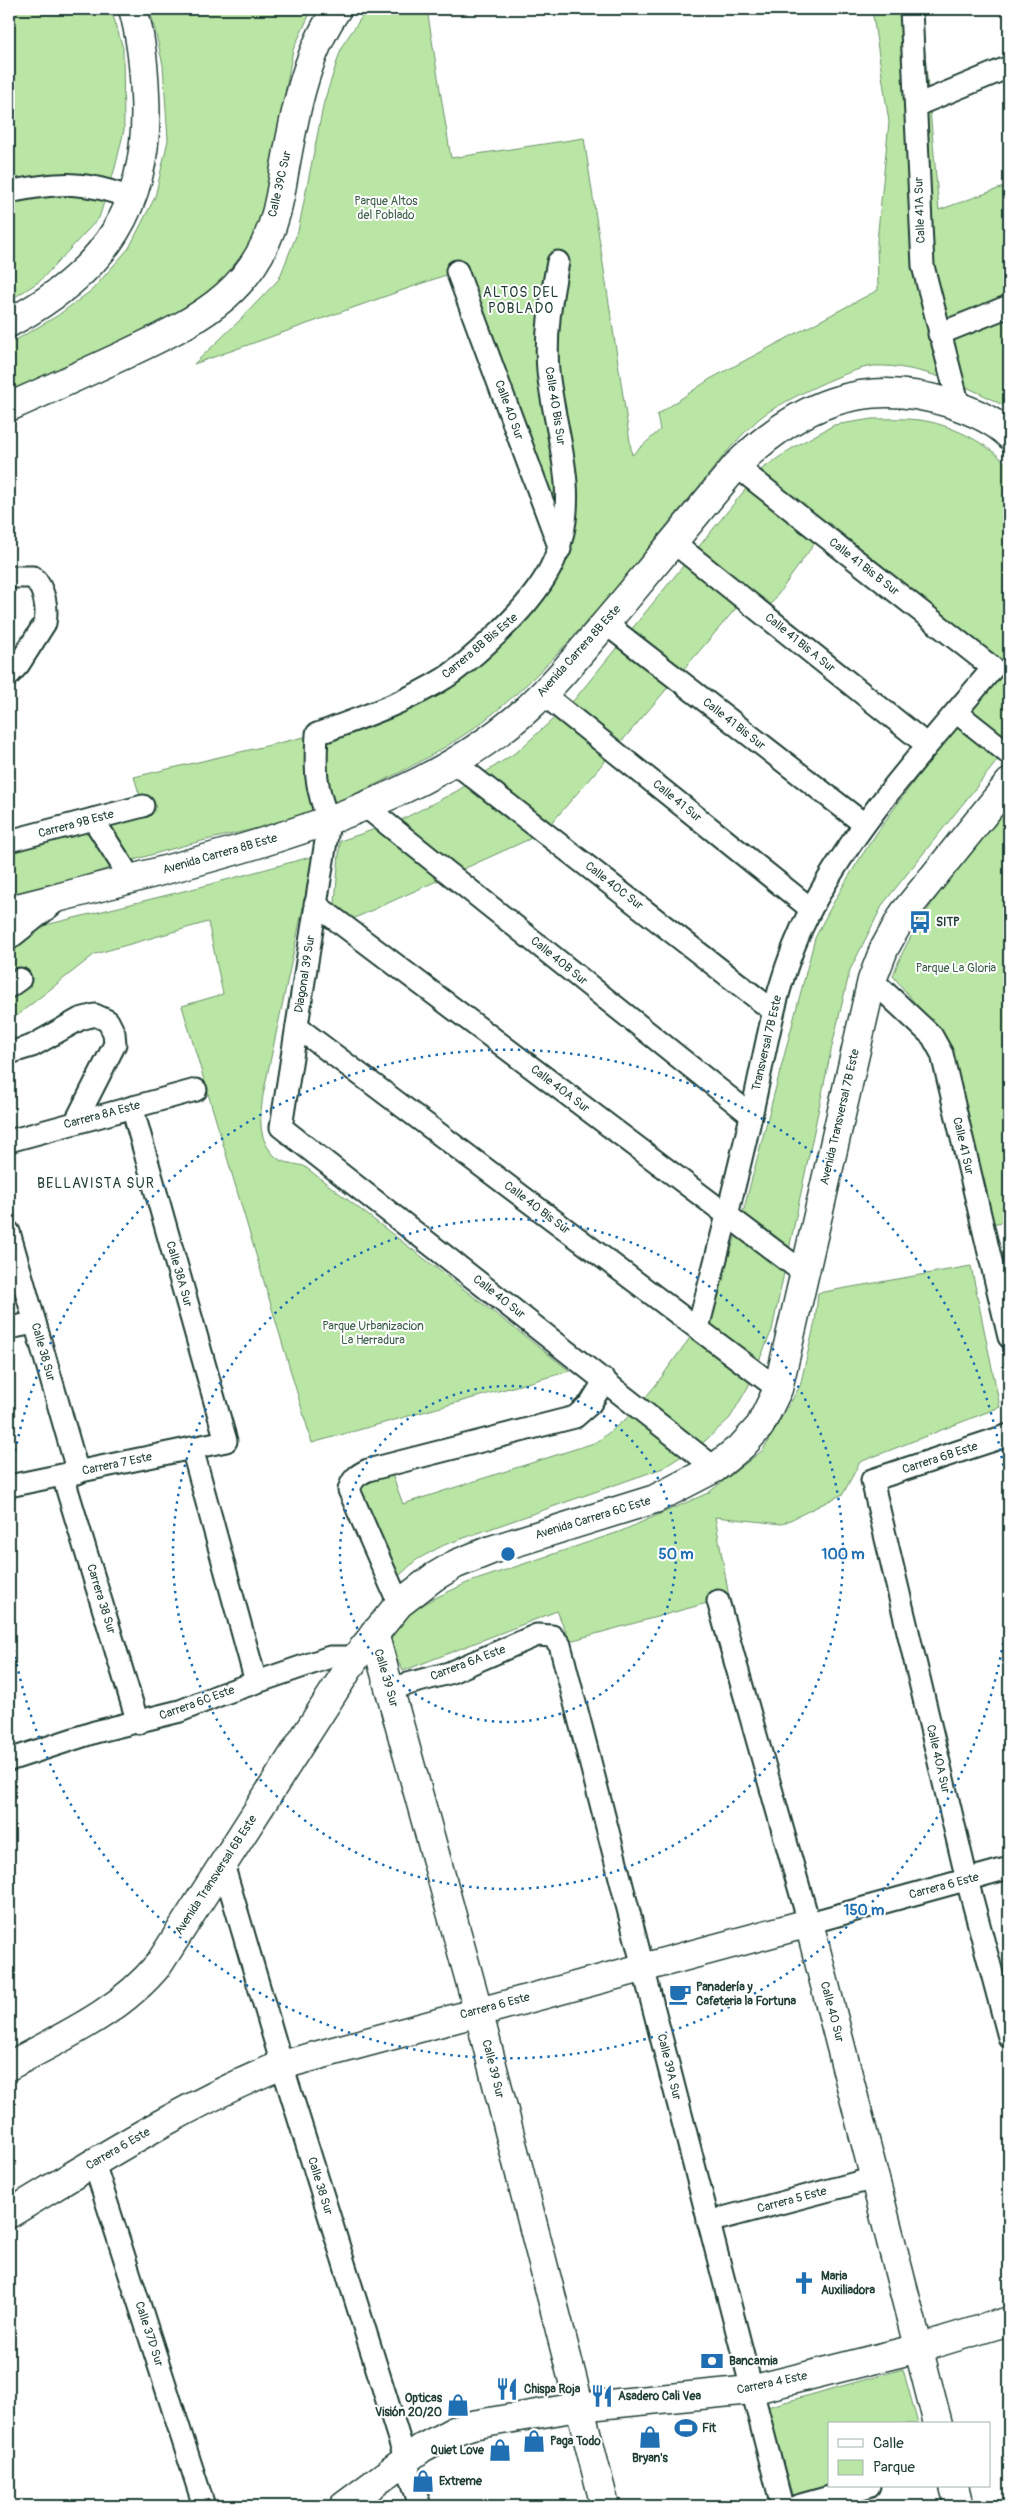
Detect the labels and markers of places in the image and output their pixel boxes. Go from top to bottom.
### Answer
bus stop icon: SITP [907,909,933,935]
place label: SITP [936,915,960,930]
centre of rings [499,1545,517,1563]
place label: Panadería y Cafeteria la Fortuna [696,1980,796,2009]
cafe icon: Panadería y Cafeteria la Fortuna [667,1981,693,2007]
place label: Maria Auxiliadora [821,2269,875,2298]
church icon: Maria Auxiliadora [791,2270,817,2296]
bank icon: Bancamia [699,2348,725,2374]
place label: Bancamia [729,2354,778,2369]
restaurant icon: Chispa Roja [494,2376,520,2402]
place label: Chispa Roja [524,2382,581,2397]
restaurant icon: Asadero Cali Vea [589,2383,615,2409]
place label: Asadero Cali Vea [618,2389,701,2404]
place label: Opticas Visión 20/20 [375,2391,443,2420]
shop icon: Opticas Visión 20/20 [445,2392,471,2418]
sports icon: Fit [673,2415,699,2441]
place label: Fit [702,2421,717,2436]
shop icon: Bryan's [637,2424,663,2450]
shop icon: Paga Todo [521,2428,547,2454]
place label: Paga Todo [550,2434,601,2449]
shop icon: Quiet Love [487,2437,513,2463]
place label: Quiet Love [431,2443,485,2458]
place label: Bryan's [632,2451,669,2466]
shop icon: Extreme [410,2468,436,2494]
place label: Extreme [439,2474,483,2489]

